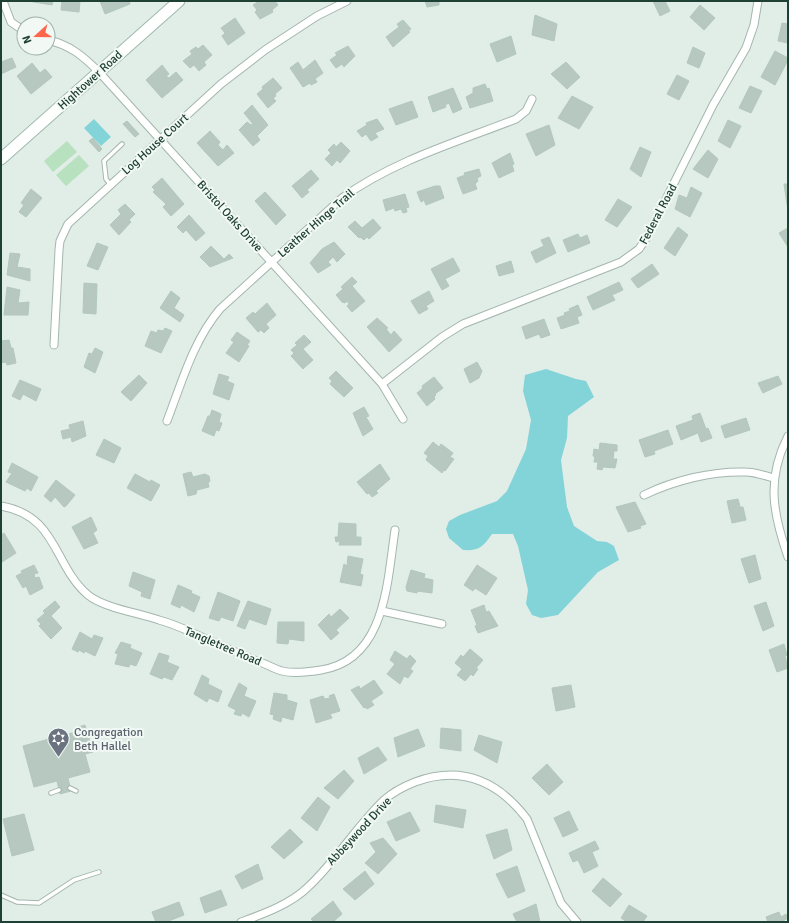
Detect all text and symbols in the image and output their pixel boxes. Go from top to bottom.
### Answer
north arrow [16,16,56,56]
text: N [20,34,35,45]
street label: Hightower Road [55,47,126,113]
street label: Log House Court [119,110,192,178]
street label: Bristol Oaks Drive [194,177,266,255]
street label: Federal Road [636,181,681,247]
street label: Leather Hinge Trail [275,186,358,261]
street label: Tangletree Road [182,624,264,669]
place label: Congregation Beth Hallel [74,725,143,754]
synagogue icon: Congregation Beth Hallel [46,726,72,759]
street label: Abbeywood Drive [324,794,395,869]

